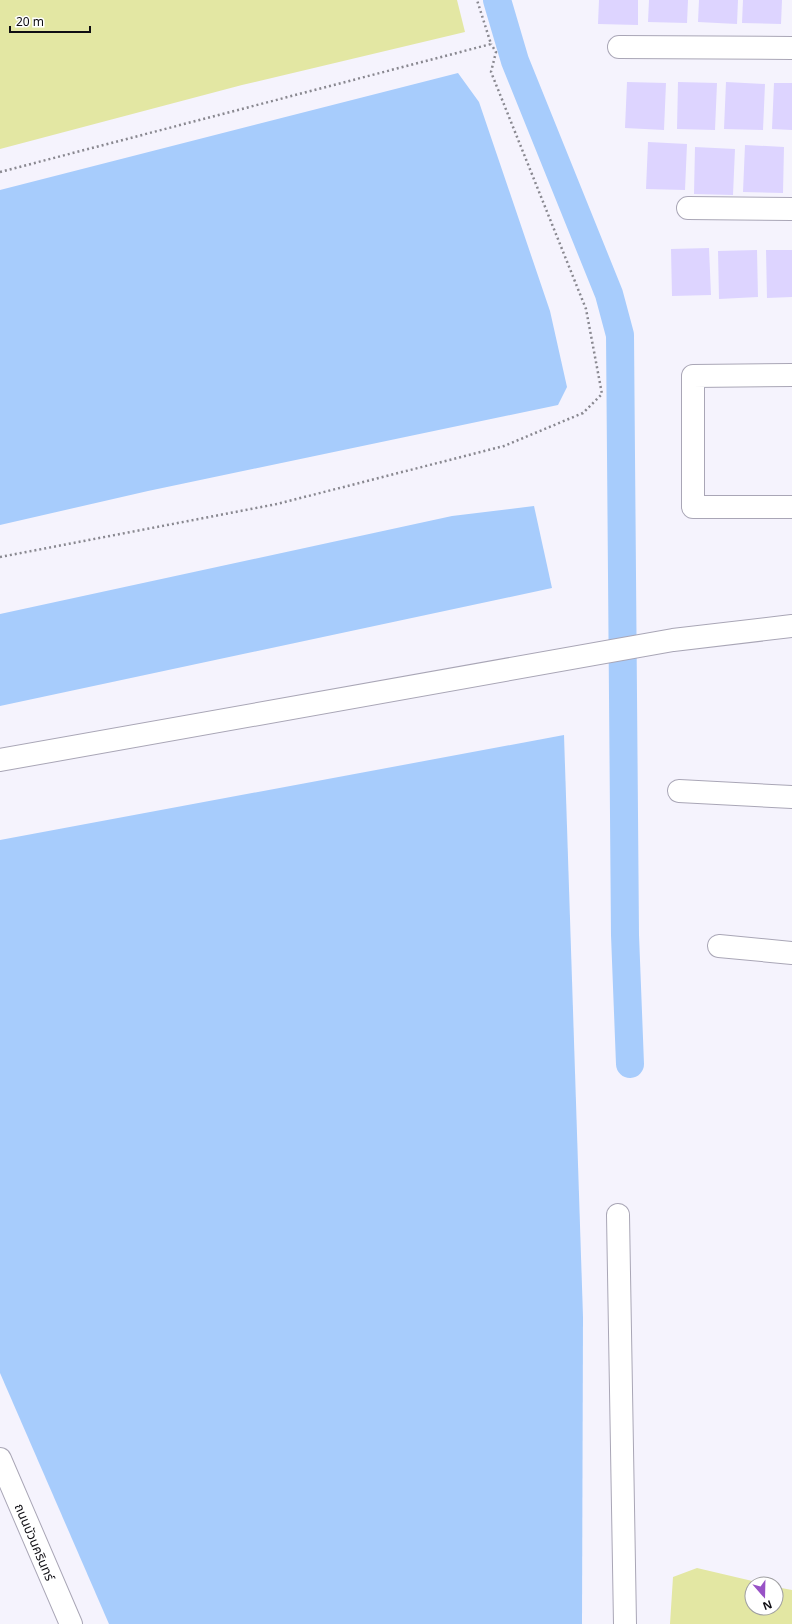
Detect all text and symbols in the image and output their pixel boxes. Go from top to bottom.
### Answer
scale bar [10,8,90,34]
text: 20 m [16,13,44,30]
street label: ถนนบัวนครินทร์ [11,1500,60,1584]
north arrow [744,1576,784,1616]
text: N [761,1597,774,1614]

